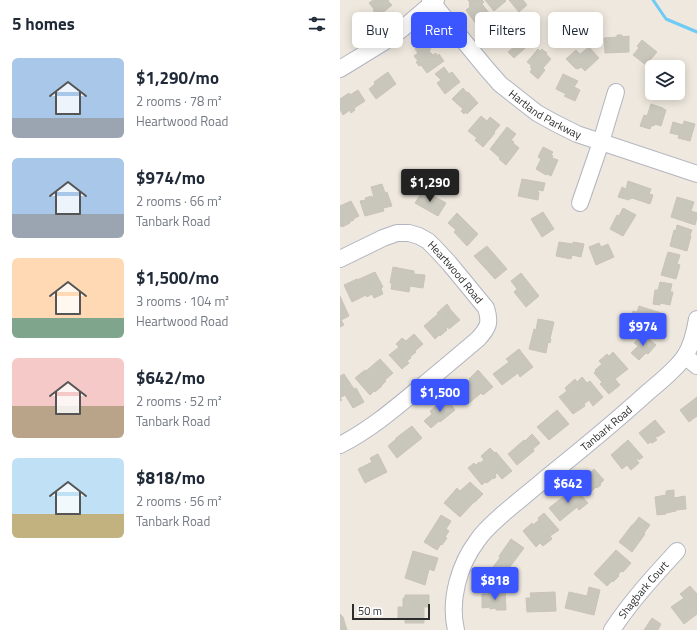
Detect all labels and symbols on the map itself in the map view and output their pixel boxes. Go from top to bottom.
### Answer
street label: Hartland Parkway [505,86,584,143]
pin: $1,290 [397,169,463,203]
street label: Heartwood Road [424,237,487,307]
pin: $974 [619,313,667,347]
pin: $1,500 [407,379,473,413]
street label: Tanbark Road [577,402,636,455]
pin: $642 [544,470,592,504]
street label: Shagbark Court [614,557,672,622]
pin: $818 [471,567,519,601]
scale bar [352,602,430,621]

